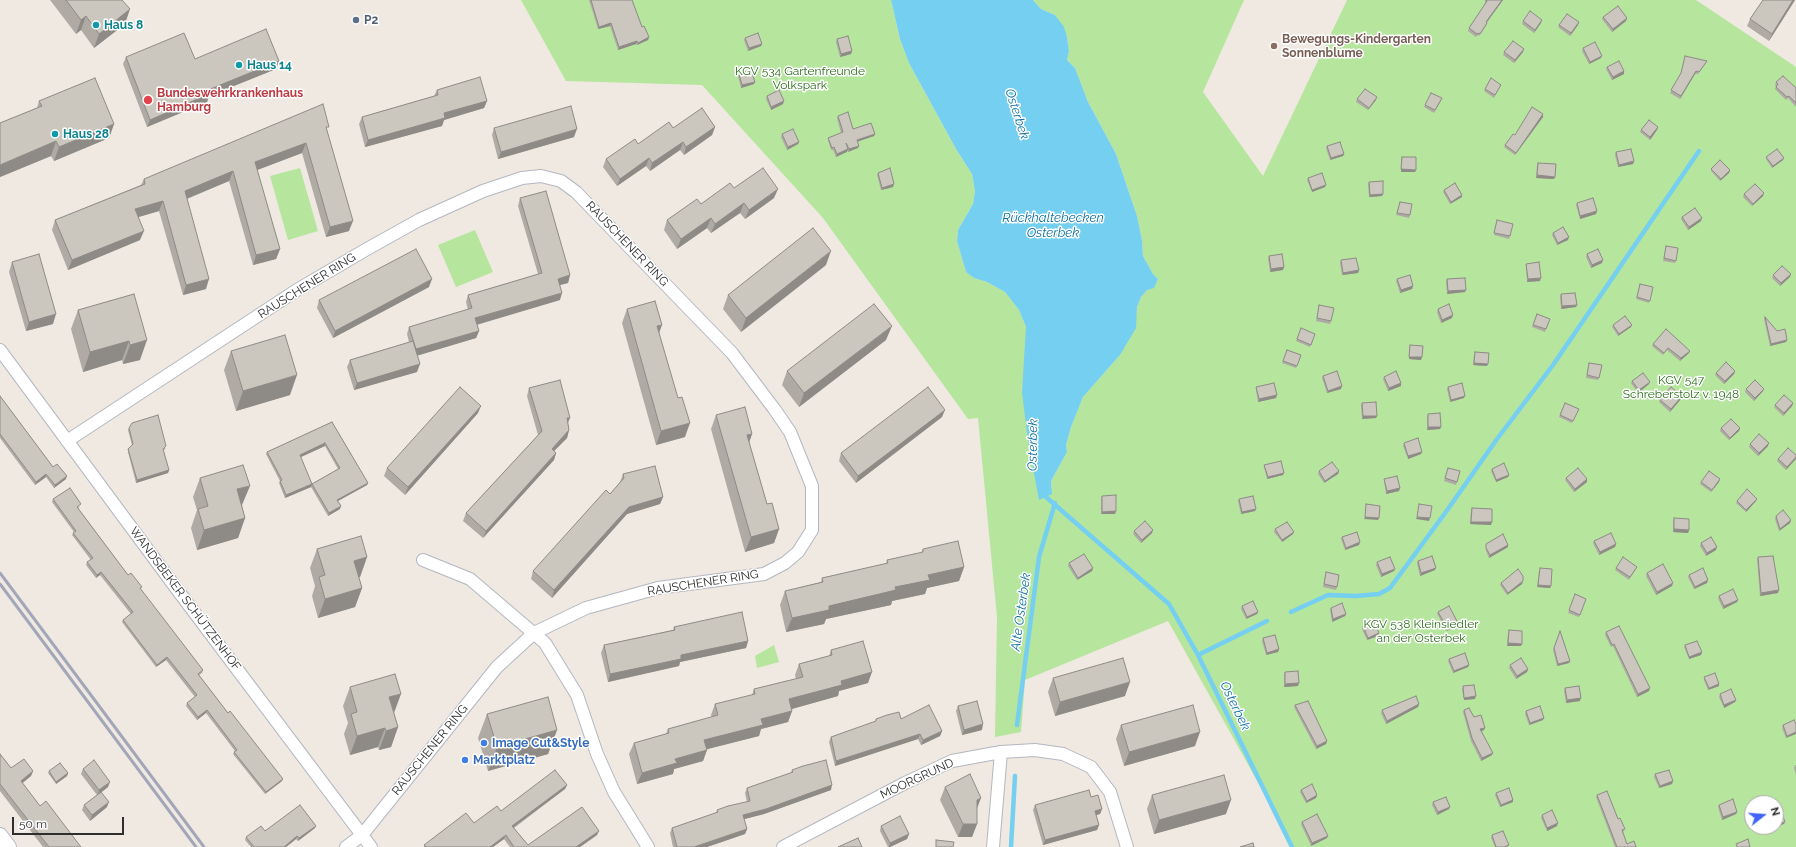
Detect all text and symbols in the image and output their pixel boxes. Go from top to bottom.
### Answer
place label: P2 [364,13,378,27]
marker: P2 [351,15,361,25]
place label: Haus 8 [104,18,143,32]
marker: Haus 8 [91,20,101,30]
place label: Bewegungs-Kindergarten Sonnenblume [1282,32,1431,60]
marker: Bewegungs-Kindergarten Sonnenblume [1269,41,1279,51]
place label: Haus 14 [247,58,292,72]
marker: Haus 14 [234,60,244,70]
park label: KGV 534 Gartenfreunde Volkspark [735,64,865,92]
place label: Bundeswehrkrankenhaus Hamburg [157,86,303,114]
water label: Osterbek [1001,87,1033,141]
marker: Bundeswehrkrankenhaus Hamburg [142,94,154,106]
place label: Haus 28 [63,127,109,141]
marker: Haus 28 [50,129,60,139]
street label: RAUSCHENER RING [583,199,671,289]
water label: Rückhaltebecken Osterbek [1002,210,1104,241]
street label: RAUSCHENER RING [256,250,358,322]
park label: KGV 547 Schreberstolz v. 1948 [1623,373,1739,401]
water label: Osterbek [1025,419,1041,471]
street label: WANDSBEKER SCHÜTZENHOF [126,524,244,674]
street label: RAUSCHENER RING [646,567,760,599]
water label: Alte Osterbek [1008,572,1034,652]
park label: KGV 538 Kleinsiedler an der Osterbek [1364,617,1478,645]
water label: Osterbek [1216,679,1254,733]
street label: RAUSCHENER RING [389,702,471,798]
place label: Image Cut&Style [492,736,589,750]
marker: Image Cut&Style [479,738,489,748]
place label: Marktplatz [473,753,535,767]
marker: Marktplatz [460,755,470,765]
street label: MOORGRUND [878,756,956,802]
north arrow [1744,795,1784,835]
text: N [1768,806,1782,818]
scale bar [14,809,126,835]
text: 50 m [19,817,47,831]

